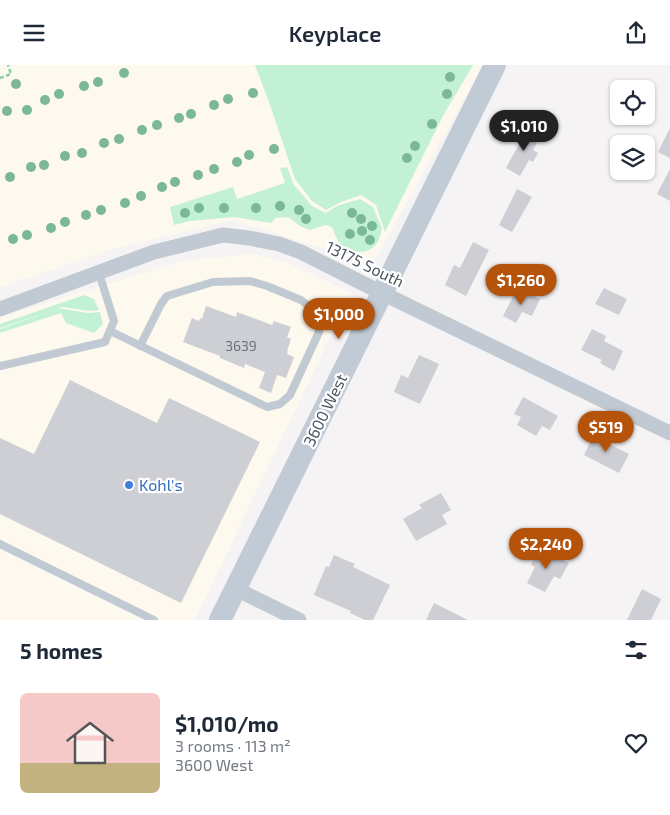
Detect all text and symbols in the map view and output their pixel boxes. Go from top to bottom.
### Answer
icon: menu [20,19,48,47]
icon: share [622,19,650,47]
text: Keyplace [289,20,381,46]
map controls [610,80,655,180]
button: locate [610,80,655,125]
pin: $1,010 [483,109,565,152]
text: $1,010 [500,116,548,135]
button: layers [610,135,655,180]
street label: 13175 South [323,236,407,291]
pin: $1,260 [480,263,562,306]
text: $1,260 [497,270,545,289]
pin: $1,000 [298,297,380,340]
text: $1,000 [314,304,364,323]
house number: 3639 [225,337,257,354]
street label: 3600 West [299,370,350,449]
pin: $519 [576,411,636,453]
text: $519 [589,417,623,436]
place label: Kohl's [139,475,183,494]
marker: Kohl's [123,479,135,491]
pin: $2,240 [505,527,587,570]
text: $2,240 [520,534,572,553]
icon: filters [622,636,650,664]
text: 5 homes [20,638,103,663]
text: $1,010/mo [175,711,279,736]
icon: home [60,713,120,773]
icon: heart [622,729,650,757]
text: 3 rooms · 113 m² [175,736,291,755]
text: 3600 West [175,755,253,774]

